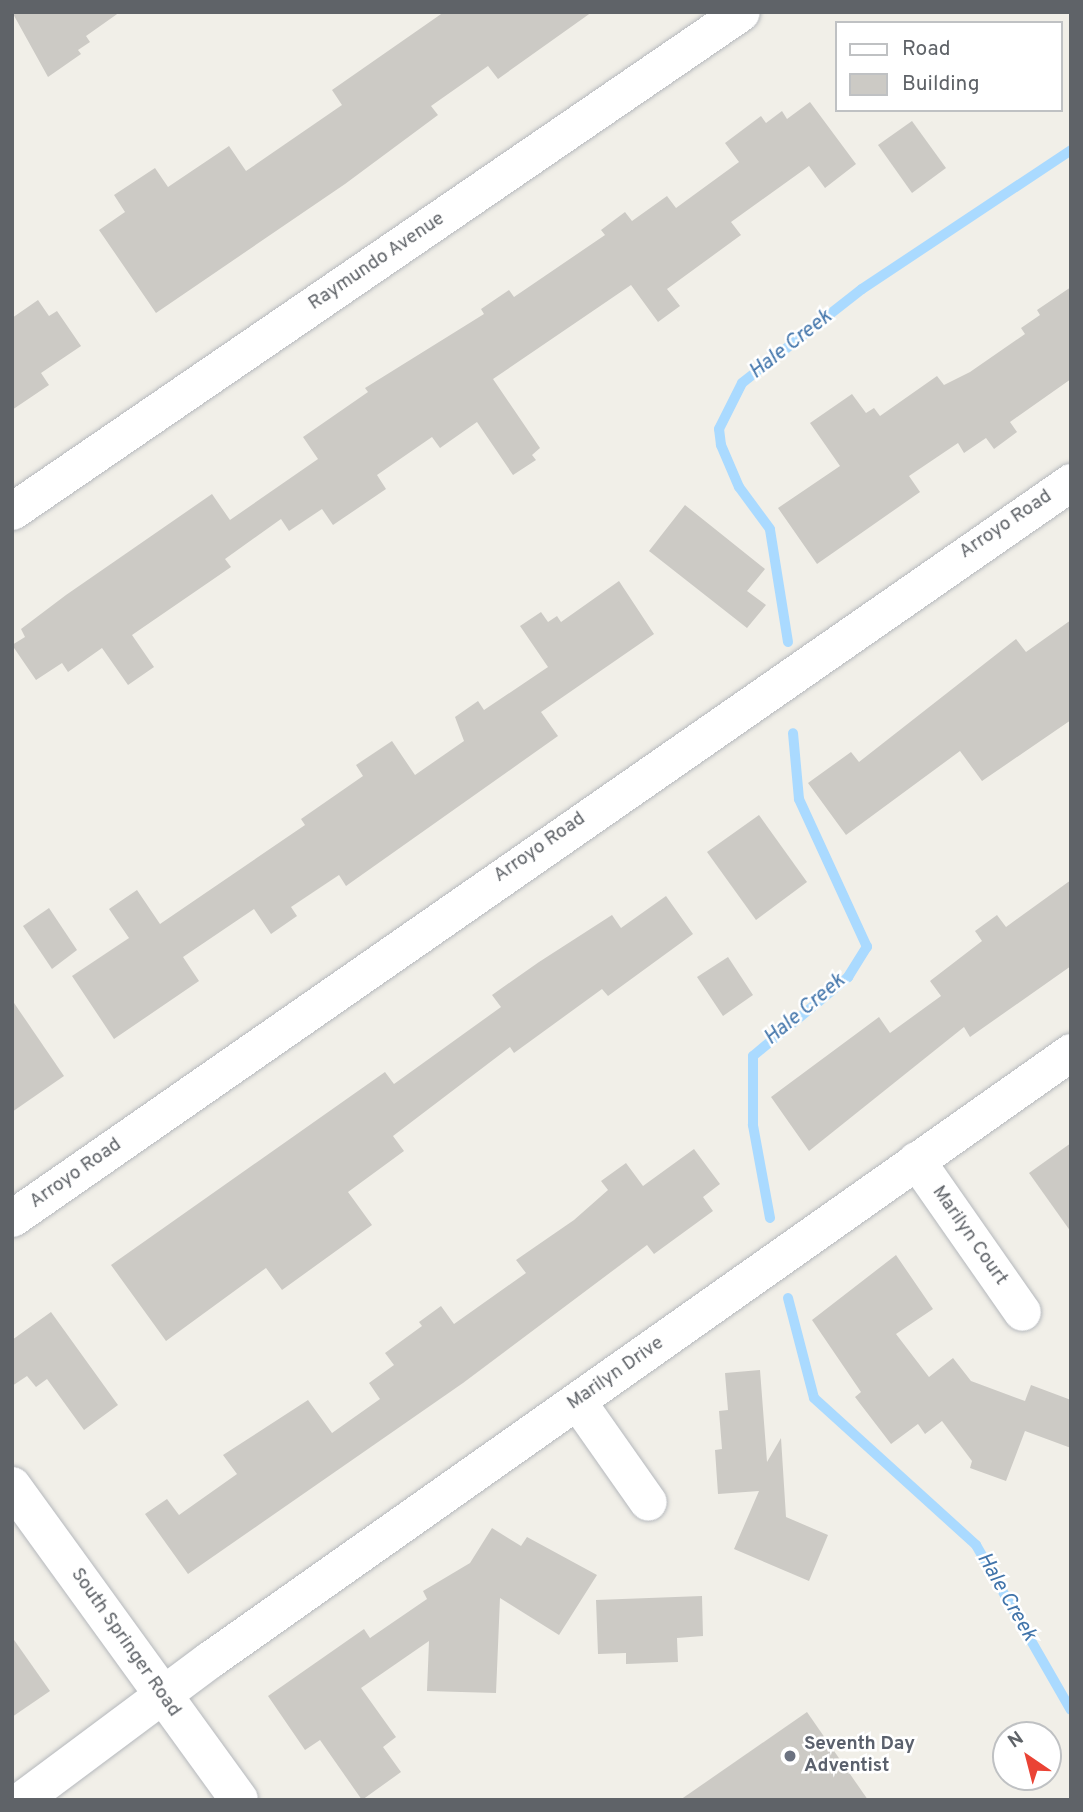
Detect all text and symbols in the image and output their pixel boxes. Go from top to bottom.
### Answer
legend [834,21,1062,112]
text: Road [902,36,951,63]
text: Building [902,71,980,98]
street label: Raymundo Avenue [304,208,450,316]
water label: Hale Creek [745,305,837,385]
street label: Arroyo Road [955,486,1057,564]
street label: Arroyo Road [490,808,590,888]
water label: Hale Creek [759,969,851,1051]
street label: Arroyo Road [26,1134,126,1214]
street label: Marilyn Court [926,1182,1012,1290]
street label: Marilyn Drive [563,1332,669,1416]
water label: Hale Creek [971,1548,1041,1646]
street label: South Springer Road [65,1564,185,1722]
north arrow [992,1721,1062,1791]
text: N [1004,1727,1029,1754]
place label: Seventh Day Adventist [804,1734,915,1778]
marker: Seventh Day Adventist [782,1748,798,1764]

